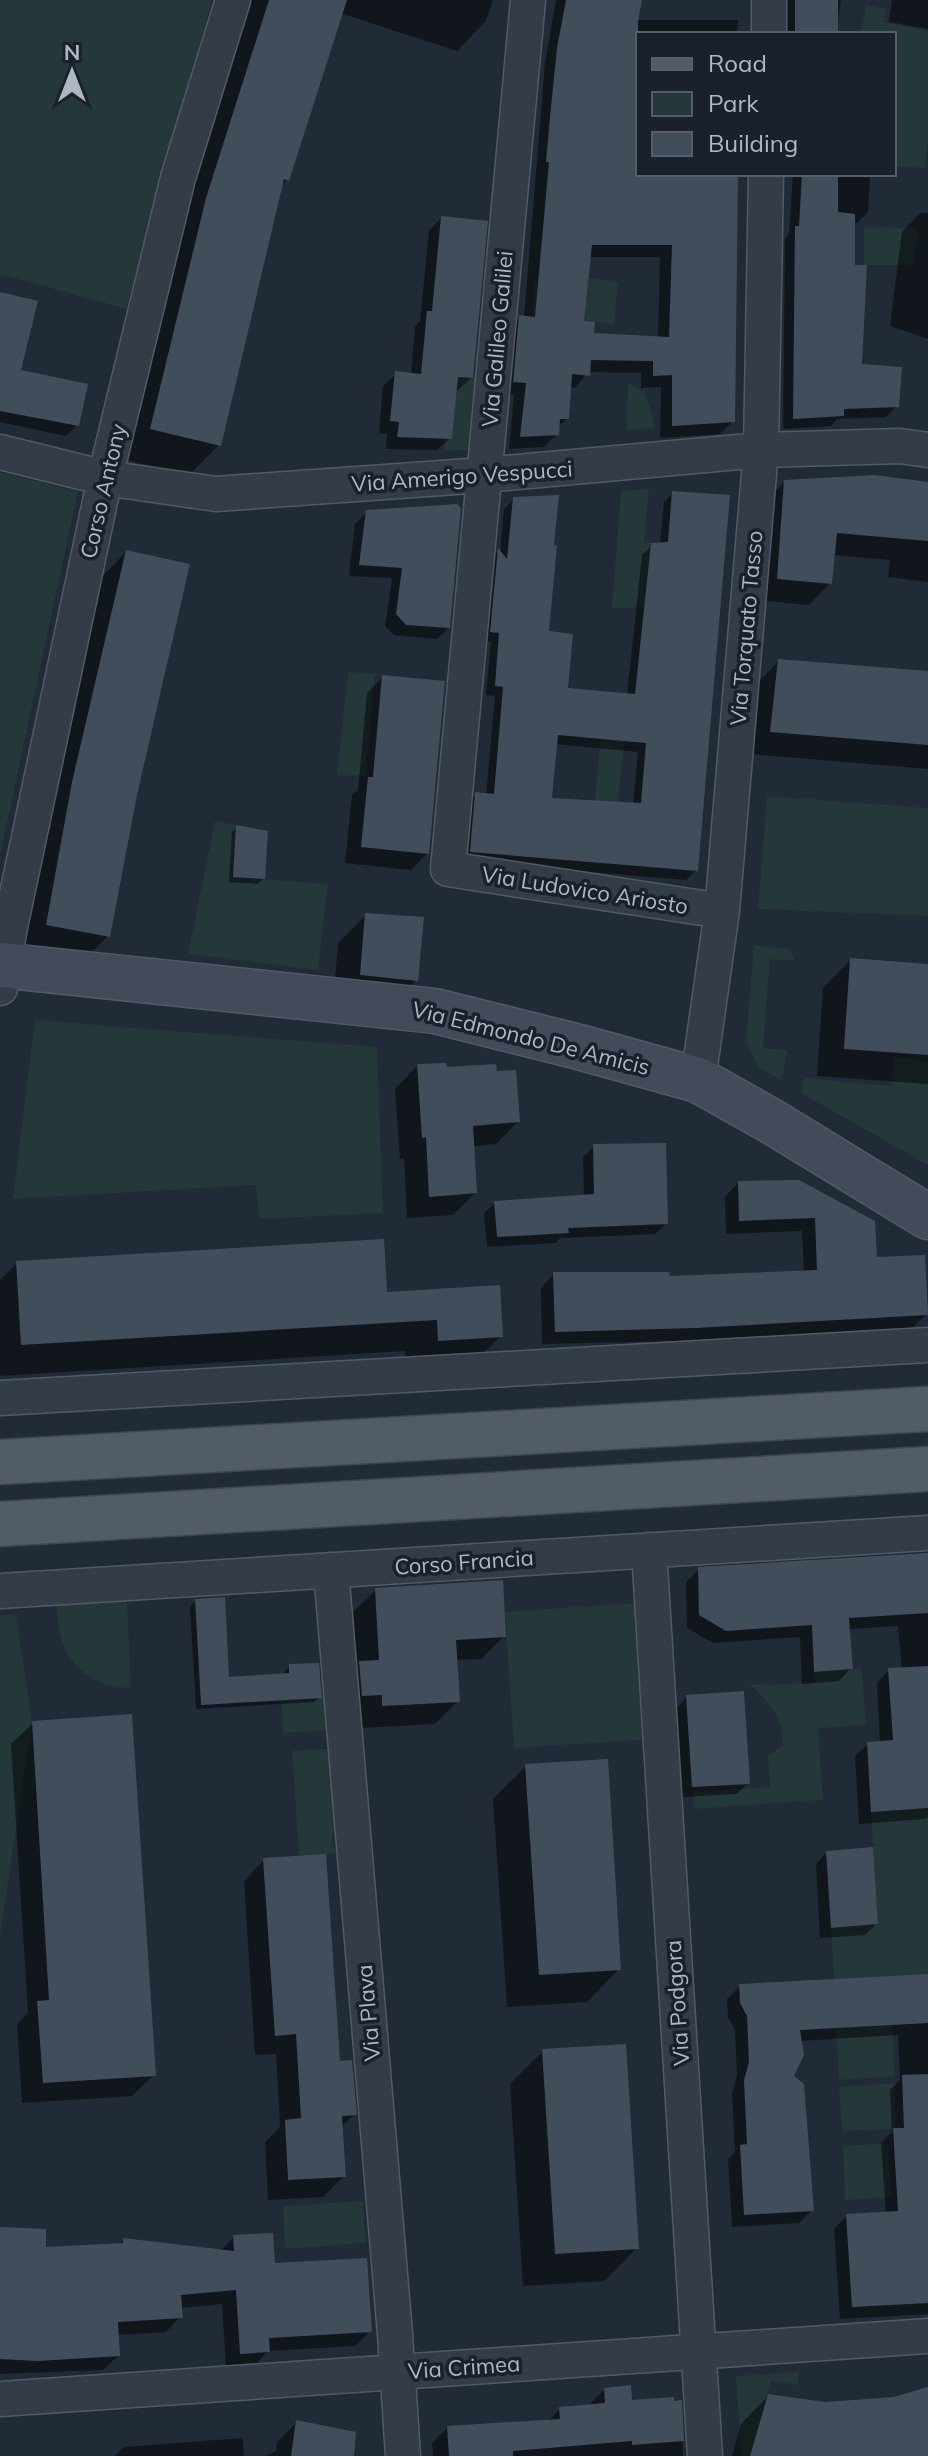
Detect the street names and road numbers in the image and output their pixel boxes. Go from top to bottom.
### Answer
street label: Via Galileo Galilei [475,250,519,428]
street label: Corso Antony [74,421,132,561]
street label: Via Amerigo Vespucci [351,454,573,498]
street label: Via Torquato Tasso [724,529,768,727]
street label: Via Ludovico Ariosto [480,860,690,920]
street label: Via Edmondo De Amicis [409,995,653,1081]
street label: Corso Francia [394,1543,534,1581]
street label: Via Podgora [659,1939,695,2067]
street label: Via Plava [350,1964,386,2062]
street label: Via Crimea [407,2349,521,2385]

